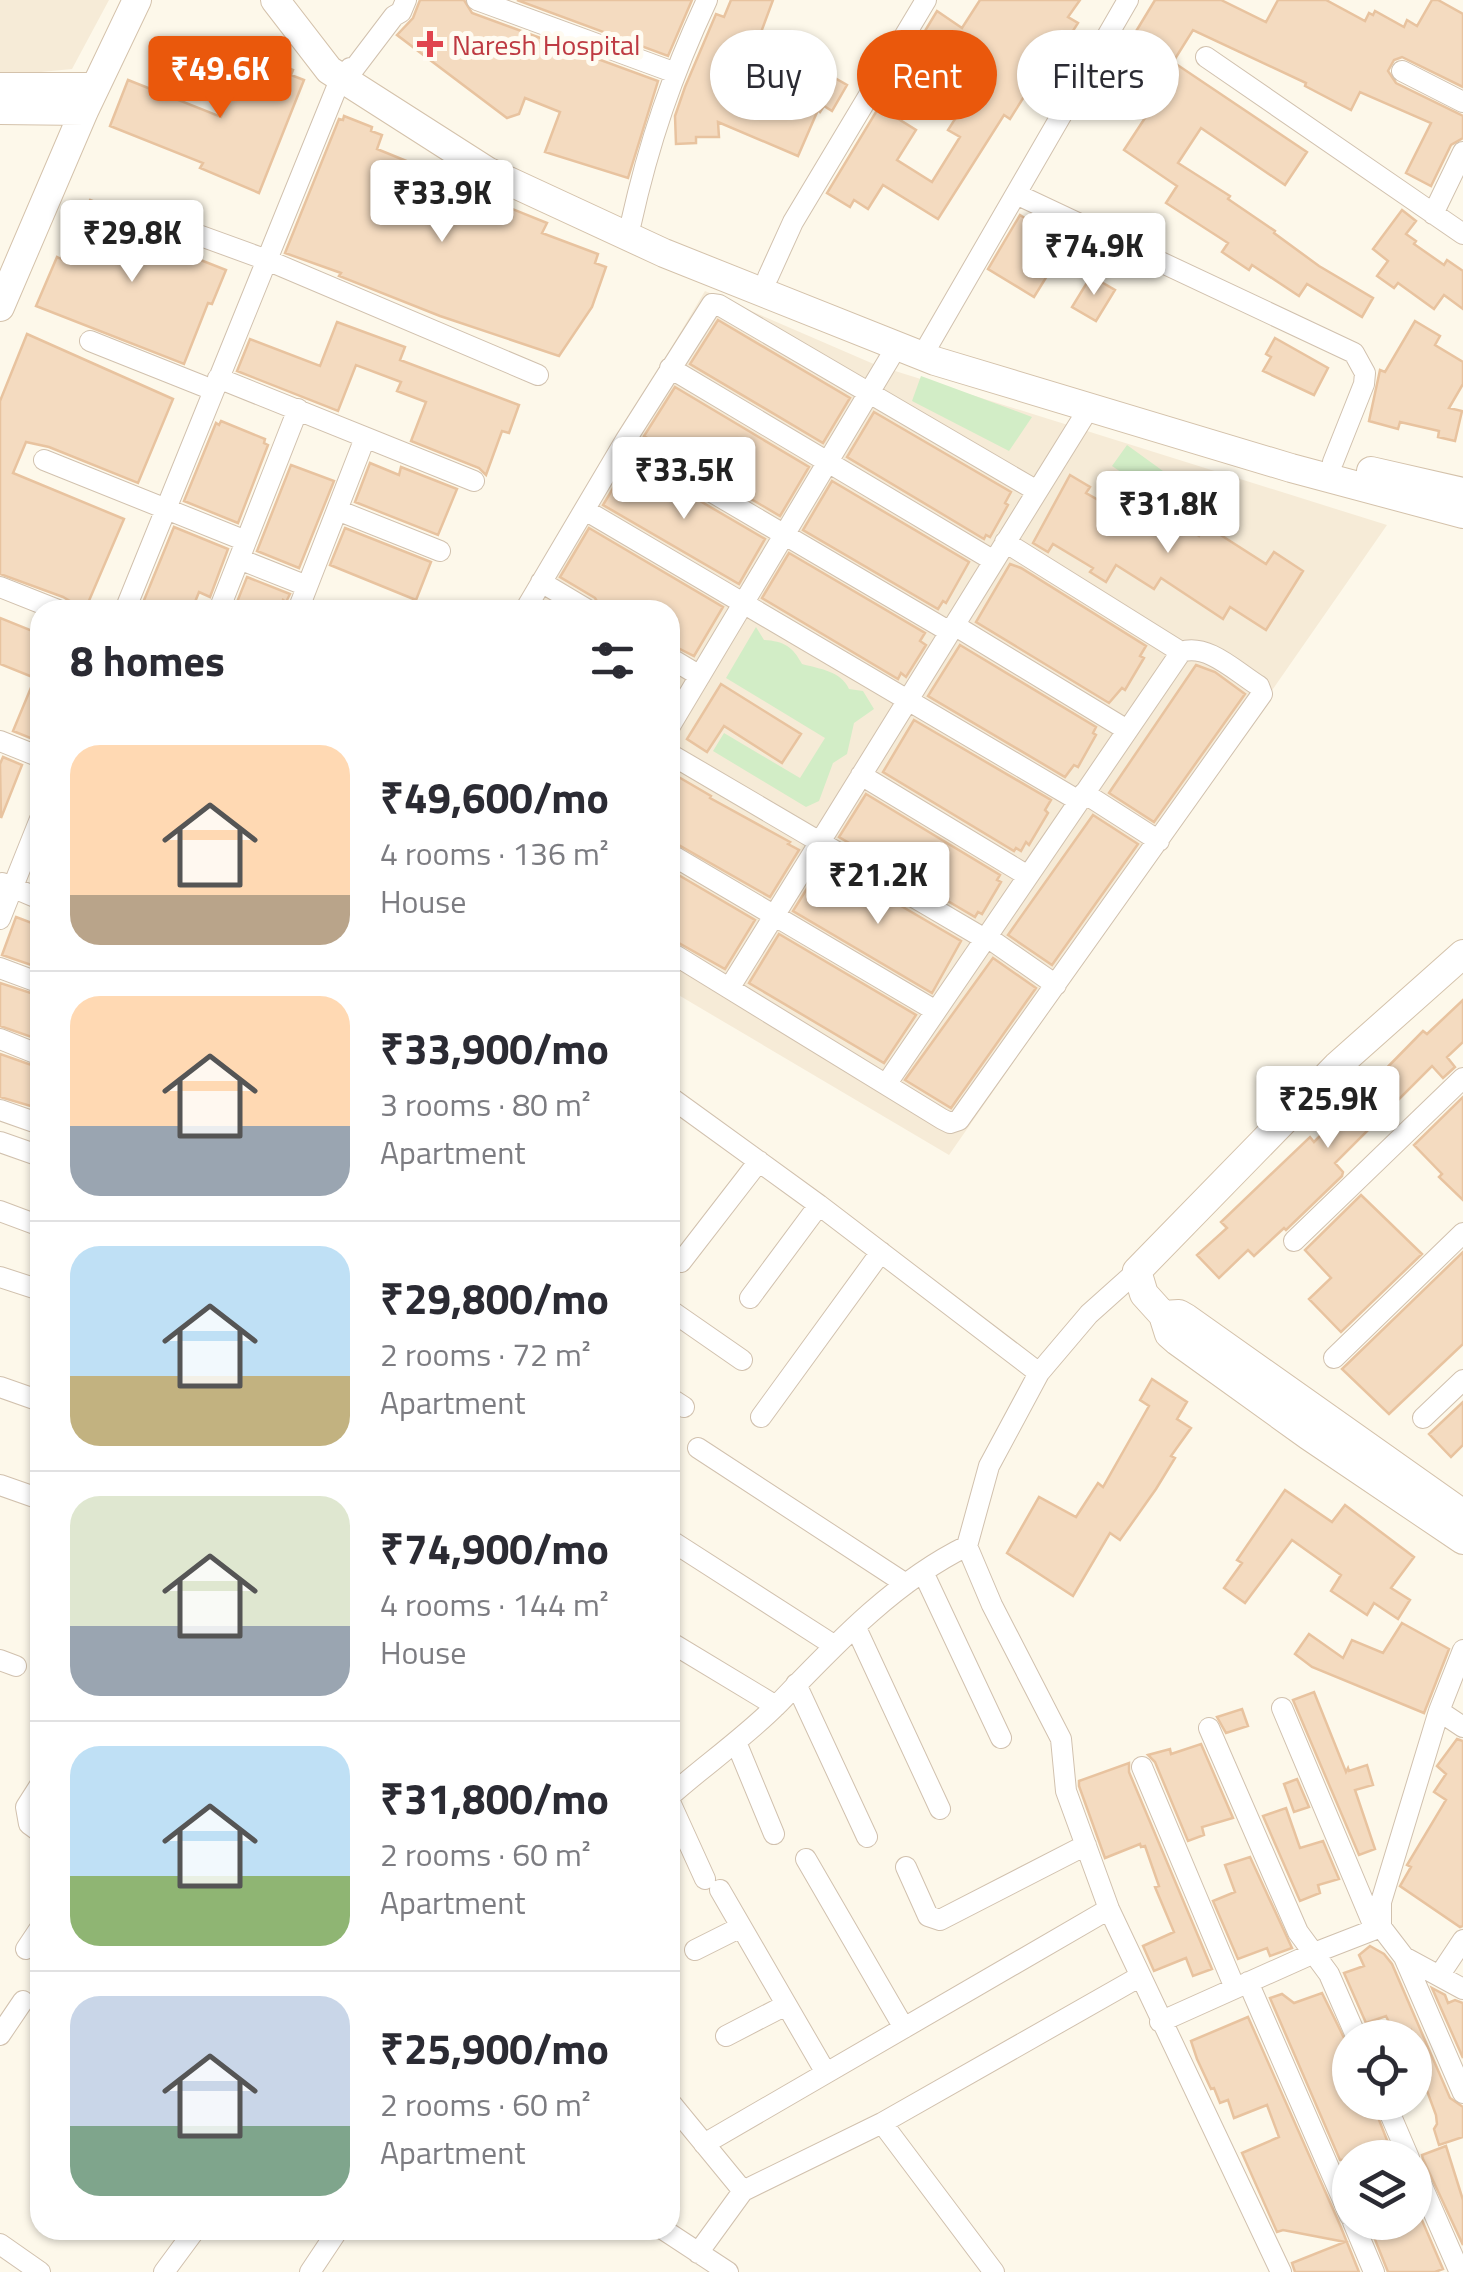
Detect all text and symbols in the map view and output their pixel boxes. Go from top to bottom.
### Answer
place label: Naresh Hospital [452,23,641,66]
chip: Buy [710,30,837,120]
chip: Rent [857,30,997,120]
chip: Filters [1017,30,1179,120]
marker: Naresh Hospital [417,31,443,57]
pin: ₹49.6K [139,36,301,121]
text: ₹49.6K [170,44,270,92]
pin: ₹33.9K [361,160,523,245]
text: ₹33.9K [392,168,492,216]
pin: ₹29.8K [51,200,213,285]
text: ₹29.8K [82,208,182,256]
pin: ₹74.9K [1013,213,1175,298]
text: ₹74.9K [1044,221,1144,269]
pin: ₹33.5K [603,437,765,522]
text: ₹33.5K [634,445,734,493]
pin: ₹31.8K [1087,471,1249,556]
text: ₹31.8K [1118,479,1218,527]
text: 8 homes [70,628,225,692]
icon: filters [585,633,640,688]
text: ₹49,600/mo [380,765,609,829]
icon: home [150,785,270,905]
text: 4 rooms · 136 m² [380,829,609,877]
pin: ₹21.2K [797,842,959,927]
text: ₹21.2K [828,850,928,898]
text: House [380,877,466,925]
text: ₹33,900/mo [380,1016,609,1080]
icon: home [150,1036,270,1156]
pin: ₹25.9K [1247,1066,1409,1151]
text: ₹25.9K [1278,1074,1378,1122]
text: 3 rooms · 80 m² [380,1080,591,1128]
text: Apartment [380,1128,526,1176]
text: ₹29,800/mo [380,1266,609,1330]
icon: home [150,1286,270,1406]
text: 2 rooms · 72 m² [380,1330,591,1378]
text: Apartment [380,1378,526,1426]
text: ₹74,900/mo [380,1516,609,1580]
icon: home [150,1536,270,1656]
text: 4 rooms · 144 m² [380,1580,609,1628]
text: House [380,1628,466,1676]
text: ₹31,800/mo [380,1766,609,1830]
icon: home [150,1786,270,1906]
text: 2 rooms · 60 m² [380,1830,591,1878]
text: Apartment [380,1878,526,1926]
text: ₹25,900/mo [380,2016,609,2080]
map controls [1332,2020,1432,2240]
button: locate [1332,2020,1432,2120]
icon: home [150,2036,270,2156]
text: 2 rooms · 60 m² [380,2080,591,2128]
text: Apartment [380,2128,526,2176]
button: layers [1332,2140,1432,2240]

